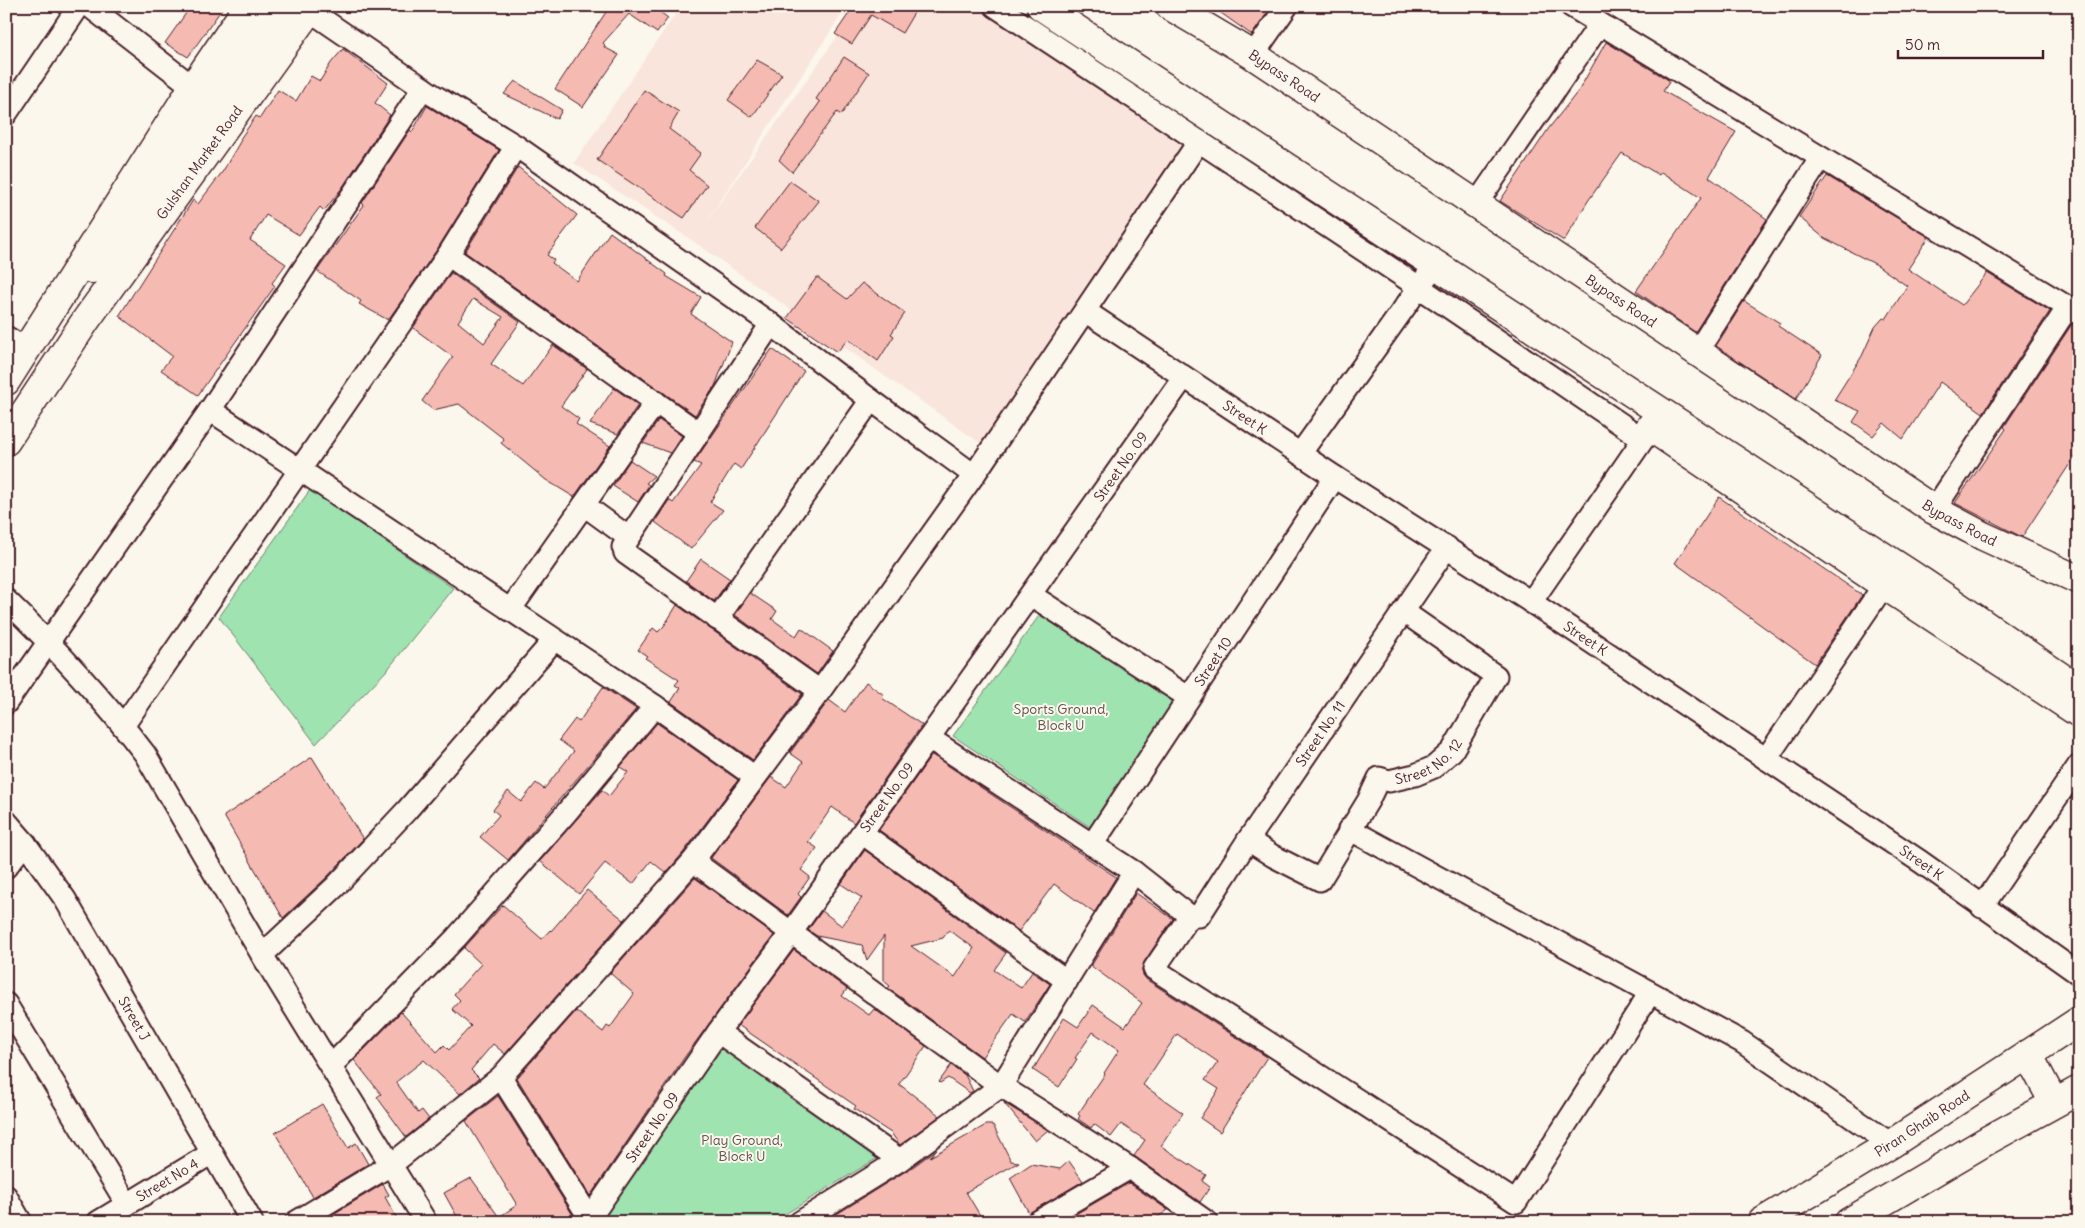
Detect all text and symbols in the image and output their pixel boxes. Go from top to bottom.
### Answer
scale bar [1898,28,2042,60]
text: 50 m [1905,35,1940,54]
street label: Bypass Road [1245,46,1323,106]
street label: Gulshan Market Road [152,102,246,223]
street label: Bypass Road [1582,271,1660,331]
street label: Street K [1219,396,1271,439]
street label: Street No. 09 [1090,428,1152,505]
street label: Bypass Road [1919,496,2000,550]
street label: Street K [1560,617,1611,660]
street label: Street 10 [1190,633,1236,690]
street label: Street No. 11 [1292,697,1349,770]
park label: Sports Ground, Block U [1014,700,1108,734]
street label: Street No. 12 [1393,735,1466,788]
street label: Street No. 09 [856,759,918,836]
street label: Street K [1896,841,1947,884]
street label: Street J [114,993,154,1044]
street label: Piran Ghaib Road [1871,1086,1973,1161]
street label: Street No. 09 [622,1089,683,1166]
park label: Play Ground, Block U [701,1131,783,1165]
street label: Street No 4 [133,1154,202,1206]

